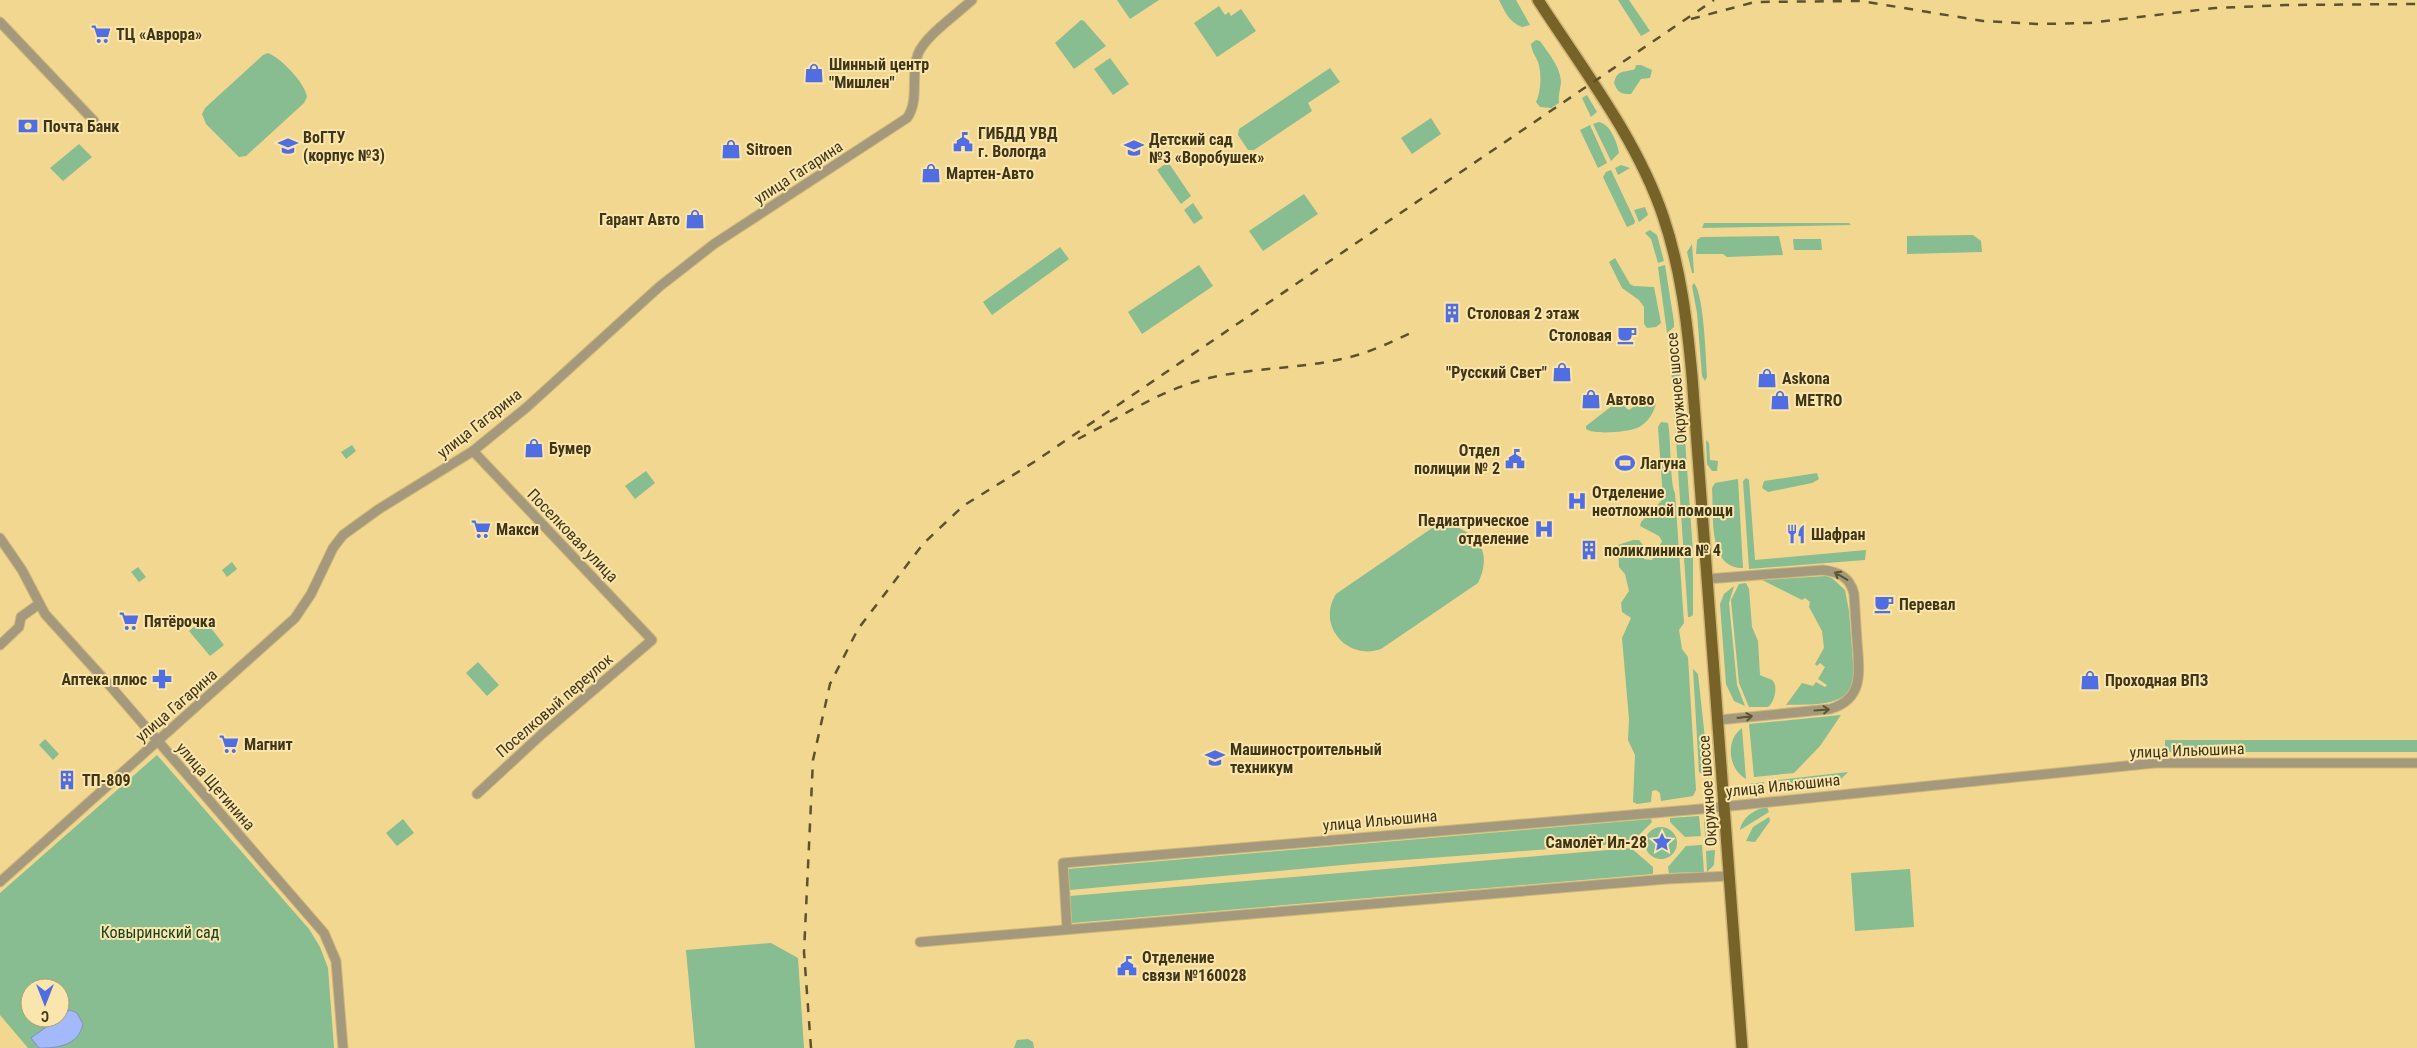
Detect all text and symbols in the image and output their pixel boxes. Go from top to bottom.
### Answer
supermarket icon: ТЦ «Аврора» [90,23,112,45]
place label: ТЦ «Аврора» [116,25,202,44]
place label: Шинный центр "Мишлен" [829,55,929,92]
shop icon: Шинный центр "Мишлен" [803,62,825,84]
bank icon: Почта Банк [17,115,39,137]
place label: Почта Банк [43,117,119,136]
place label: ГИБДД УВД г. Вологда [978,124,1058,161]
place label: ВоГТУ (корпус №3) [303,128,385,165]
place label: Детский сад №3 «Воробушек» [1149,130,1264,167]
public building icon: ГИБДД УВД г. Вологда [952,131,974,153]
school or university icon: ВоГТУ (корпус №3) [277,135,299,157]
street label: улица Гагарина [750,137,846,208]
school or university icon: Детский сад №3 «Воробушек» [1123,137,1145,159]
shop icon: Sitroen [720,138,742,160]
place label: Sitroen [746,140,792,159]
shop icon: Мартен-Авто [920,162,942,184]
place label: Мартен-Авто [946,164,1034,183]
shop icon: Гарант Авто [684,208,706,230]
place label: Гарант Авто [599,210,680,229]
building icon: Столовая 2 этаж [1441,302,1463,324]
place label: Столовая 2 этаж [1467,304,1579,323]
cafe icon: Столовая [1616,324,1638,346]
place label: Столовая [1549,326,1612,345]
street label: Окружное шоссе [1662,332,1691,444]
shop icon: "Русский Свет" [1551,361,1573,383]
place label: "Русский Свет" [1446,363,1547,382]
shop icon: Askona [1756,367,1778,389]
place label: Askona [1782,369,1830,388]
street label: улица Гагарина [433,385,525,462]
shop icon: Автово [1580,388,1602,410]
shop icon: METRO [1769,389,1791,411]
place label: Автово [1606,390,1654,409]
place label: METRO [1795,391,1842,410]
shop icon: Бумер [523,437,545,459]
place label: Бумер [549,439,591,458]
place label: Отдел полиции № 2 [1414,441,1500,478]
public building icon: Отдел полиции № 2 [1504,448,1526,470]
sports icon: Лагуна [1614,452,1636,474]
place label: Лагуна [1640,454,1686,473]
place label: Отделение неотложной помощи [1592,483,1733,520]
street label: Поселковая улица [523,485,622,586]
hospital icon: Отделение неотложной помощи [1566,490,1588,512]
place label: Педиатрическое отделение [1418,511,1529,548]
supermarket icon: Макси [470,518,492,540]
hospital icon: Педиатрическое отделение [1533,518,1555,540]
place label: Макси [496,520,539,539]
restaurant icon: Шафран [1785,523,1807,545]
place label: Шафран [1811,525,1865,544]
building icon: поликлиника № 4 [1578,539,1600,561]
place label: поликлиника № 4 [1604,541,1721,560]
one-way arrow [1834,570,1848,580]
cafe icon: Перевал [1873,593,1895,615]
place label: Перевал [1899,595,1956,614]
supermarket icon: Пятёрочка [118,610,140,632]
place label: Пятёрочка [144,612,216,631]
street label: Поселковый переулок [492,649,617,761]
street label: улица Гагарина [132,665,221,746]
pharmacy icon: Аптека плюс [151,668,173,690]
shop icon: Проходная ВПЗ [2079,669,2101,691]
place label: Аптека плюс [62,670,147,689]
place label: Проходная ВПЗ [2105,671,2208,690]
one-way arrow [1813,705,1829,714]
one-way arrow [1737,712,1753,722]
supermarket icon: Магнит [218,733,240,755]
place label: Магнит [244,735,293,754]
street label: Окружное шоссе [1694,735,1721,847]
street label: улица Щетинина [172,738,259,834]
street label: улица Ильюшина [2129,739,2245,762]
place label: Машиностроительный техникум [1230,740,1382,777]
school or university icon: Машиностроительный техникум [1204,747,1226,769]
building icon: ТП-809 [56,769,78,791]
street label: улица Ильюшина [1725,770,1841,801]
place label: ТП-809 [82,771,131,790]
street label: улица Ильюшина [1322,806,1438,835]
place icon: Самолёт Ил-28 [1651,831,1673,853]
place label: Самолёт Ил-28 [1546,833,1647,852]
park label: Ковыринский сад [101,923,220,942]
place label: Отделение связи №160028 [1142,948,1247,985]
public building icon: Отделение связи №160028 [1116,955,1138,977]
north arrow [20,978,70,1028]
text: С [41,1008,49,1024]

